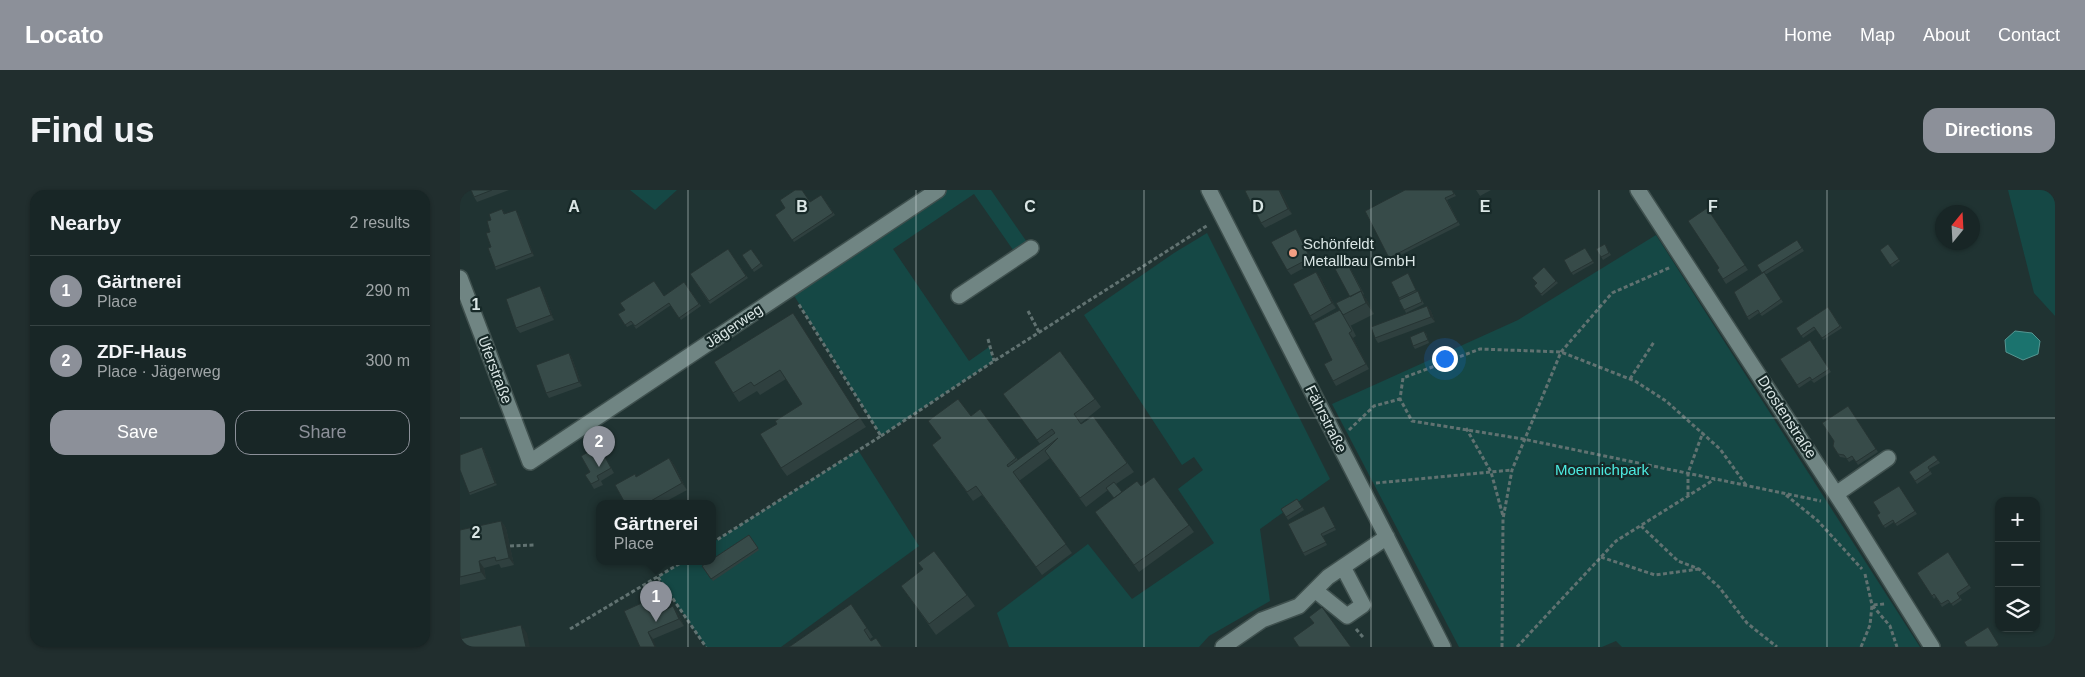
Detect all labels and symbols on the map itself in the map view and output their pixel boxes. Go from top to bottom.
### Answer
text: A [568,198,580,215]
text: B [796,198,808,215]
text: C [1024,198,1036,215]
text: D [1252,198,1264,215]
text: E [1480,198,1491,215]
text: F [1708,198,1718,215]
north arrow [1935,205,1980,250]
place label: Schönfeldt Metallbau GmbH [1303,235,1416,269]
marker: Schönfeldt Metallbau GmbH [1287,247,1299,259]
text: 1 [472,296,481,313]
street label: Jägerweg [702,300,765,351]
street label: Uferstraße [475,334,516,406]
your location [1432,346,1458,372]
street label: Drostenstraße [1754,372,1820,461]
street label: Fährstraße [1302,382,1351,455]
pin: 2 [583,426,615,467]
park label: Moennichpark [1555,461,1650,478]
text: 2 [472,524,481,541]
pin: 1 [640,581,672,622]

